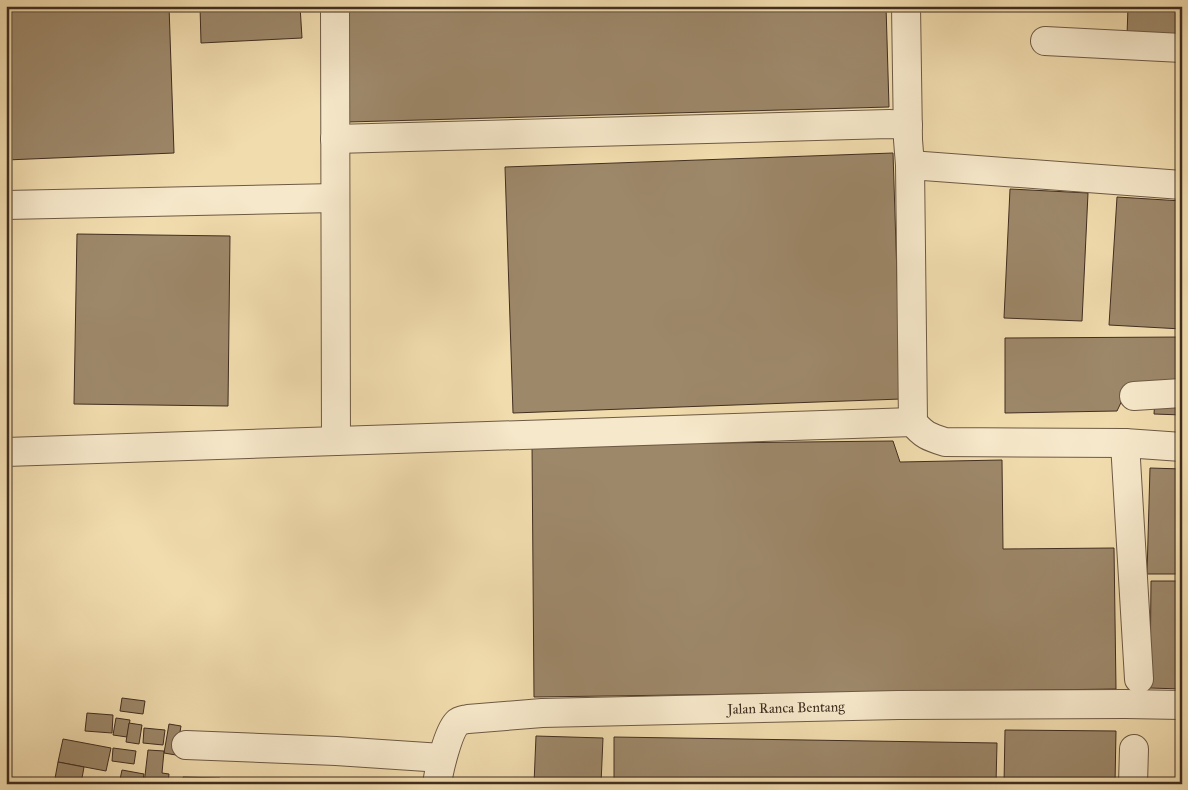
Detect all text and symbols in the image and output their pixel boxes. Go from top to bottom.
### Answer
street label: Jalan Ranca Bentang [725,698,845,719]

